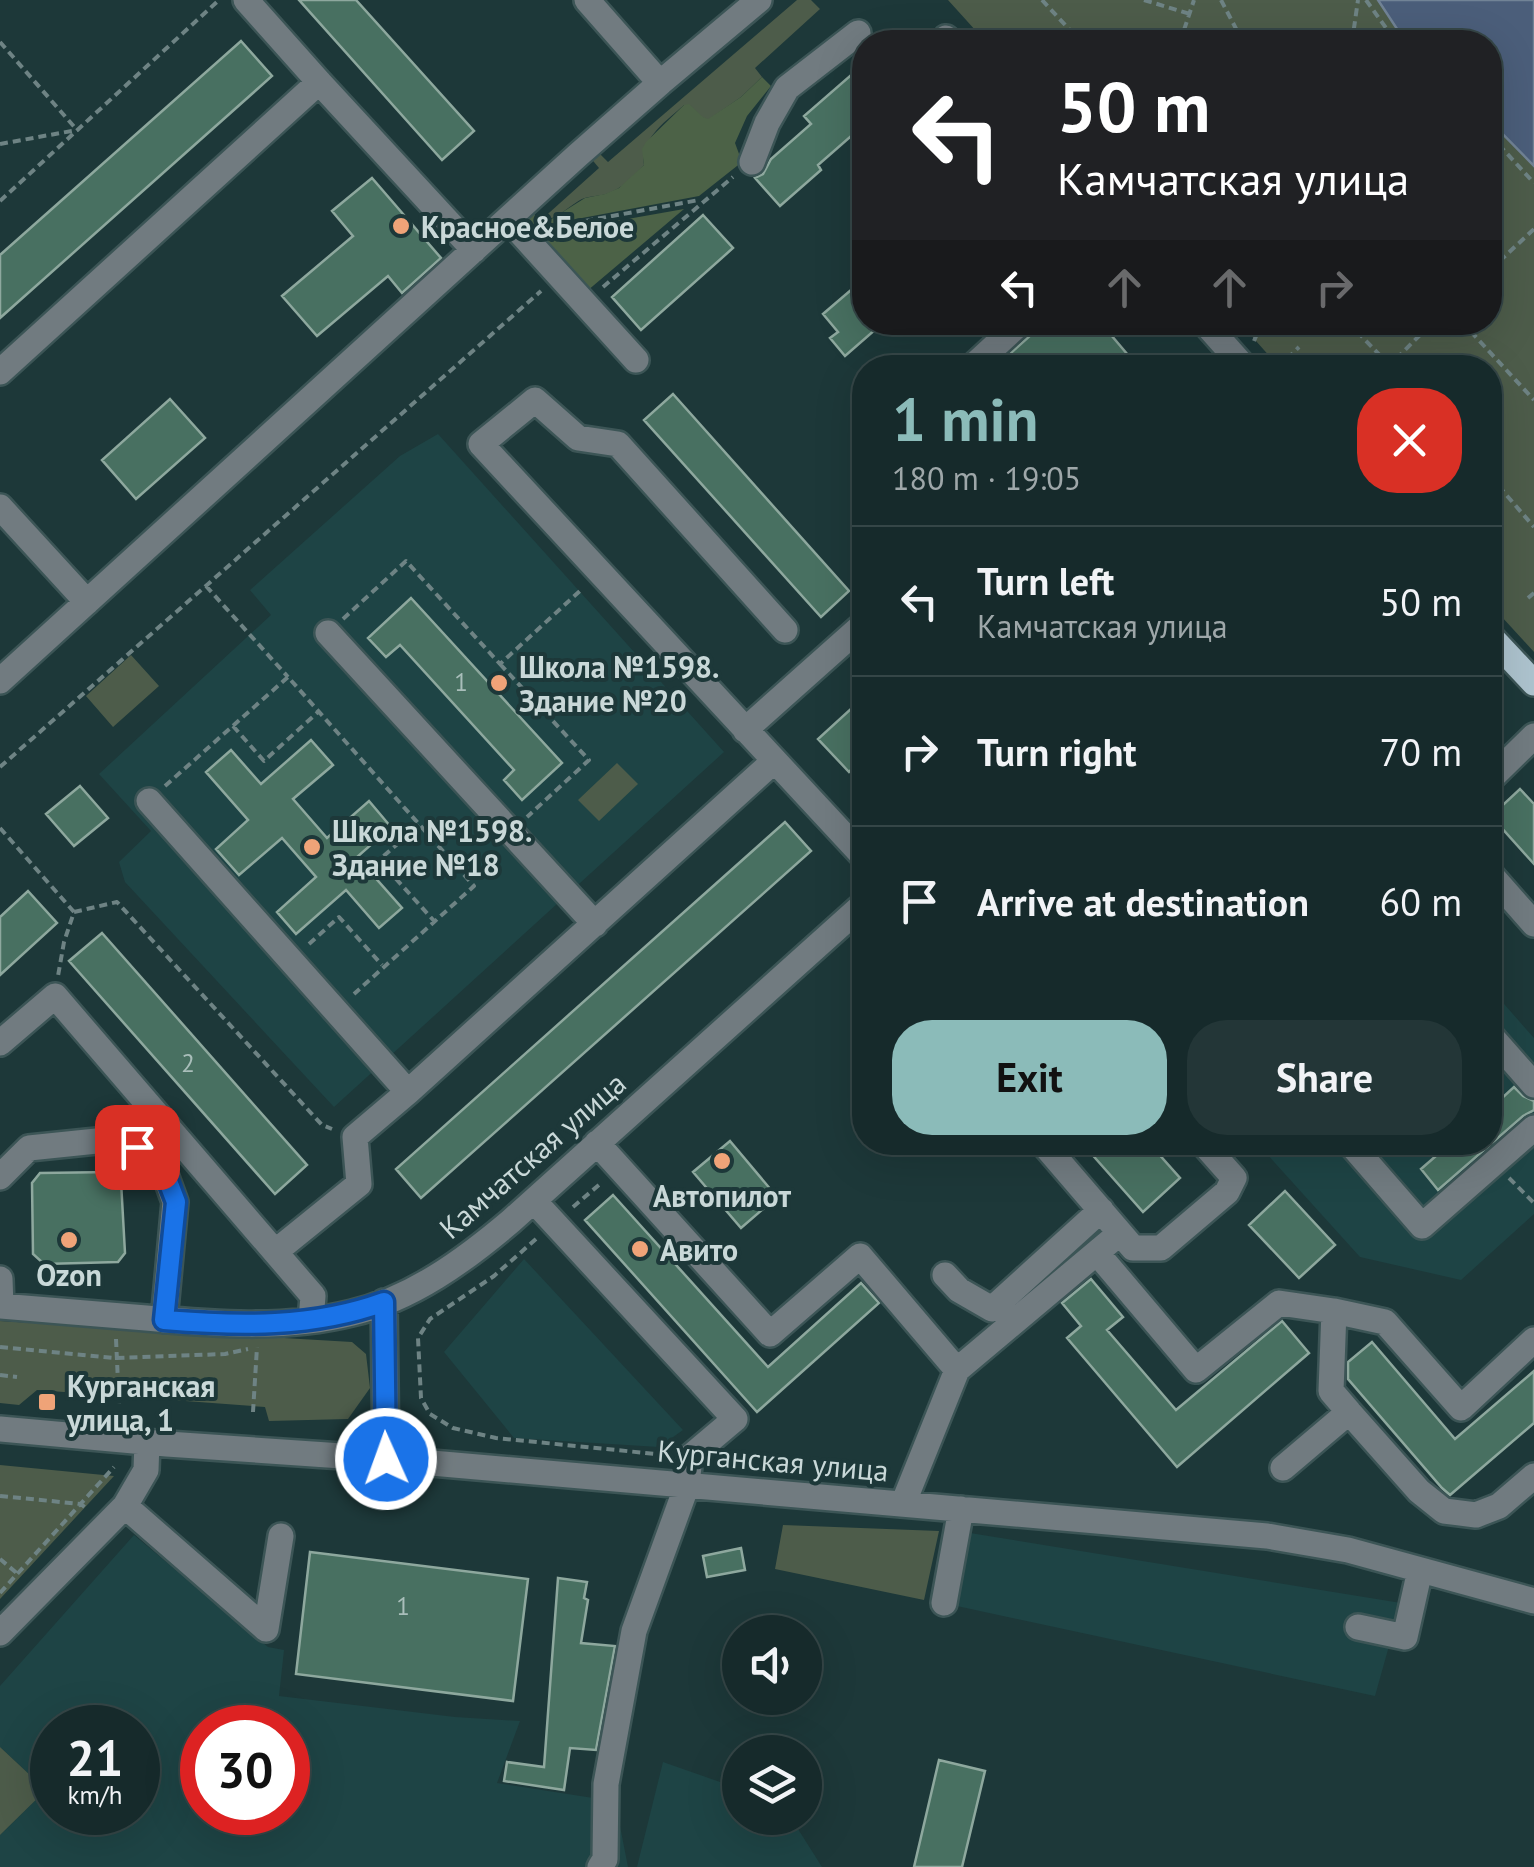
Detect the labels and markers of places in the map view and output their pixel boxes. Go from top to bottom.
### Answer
place label: Красное&Белое [421,207,634,246]
marker: Красное&Белое [390,215,412,237]
place label: Школа №1598. Здание №20 [519,647,719,720]
marker: Школа №1598. Здание №20 [488,672,510,694]
place label: Школа №1598. Здание №18 [332,811,532,884]
marker: Школа №1598. Здание №18 [301,836,323,858]
pin [95,1105,180,1190]
marker: Автопилот [711,1150,733,1172]
place label: Автопилот [653,1176,791,1215]
marker: Ozon [58,1229,80,1251]
place label: Авито [660,1230,738,1269]
marker: Авито [629,1238,651,1260]
place label: Ozon [36,1255,102,1294]
place label: Курганская улица, 1 [66,1366,215,1439]
marker: Курганская улица, 1 [36,1391,58,1413]

